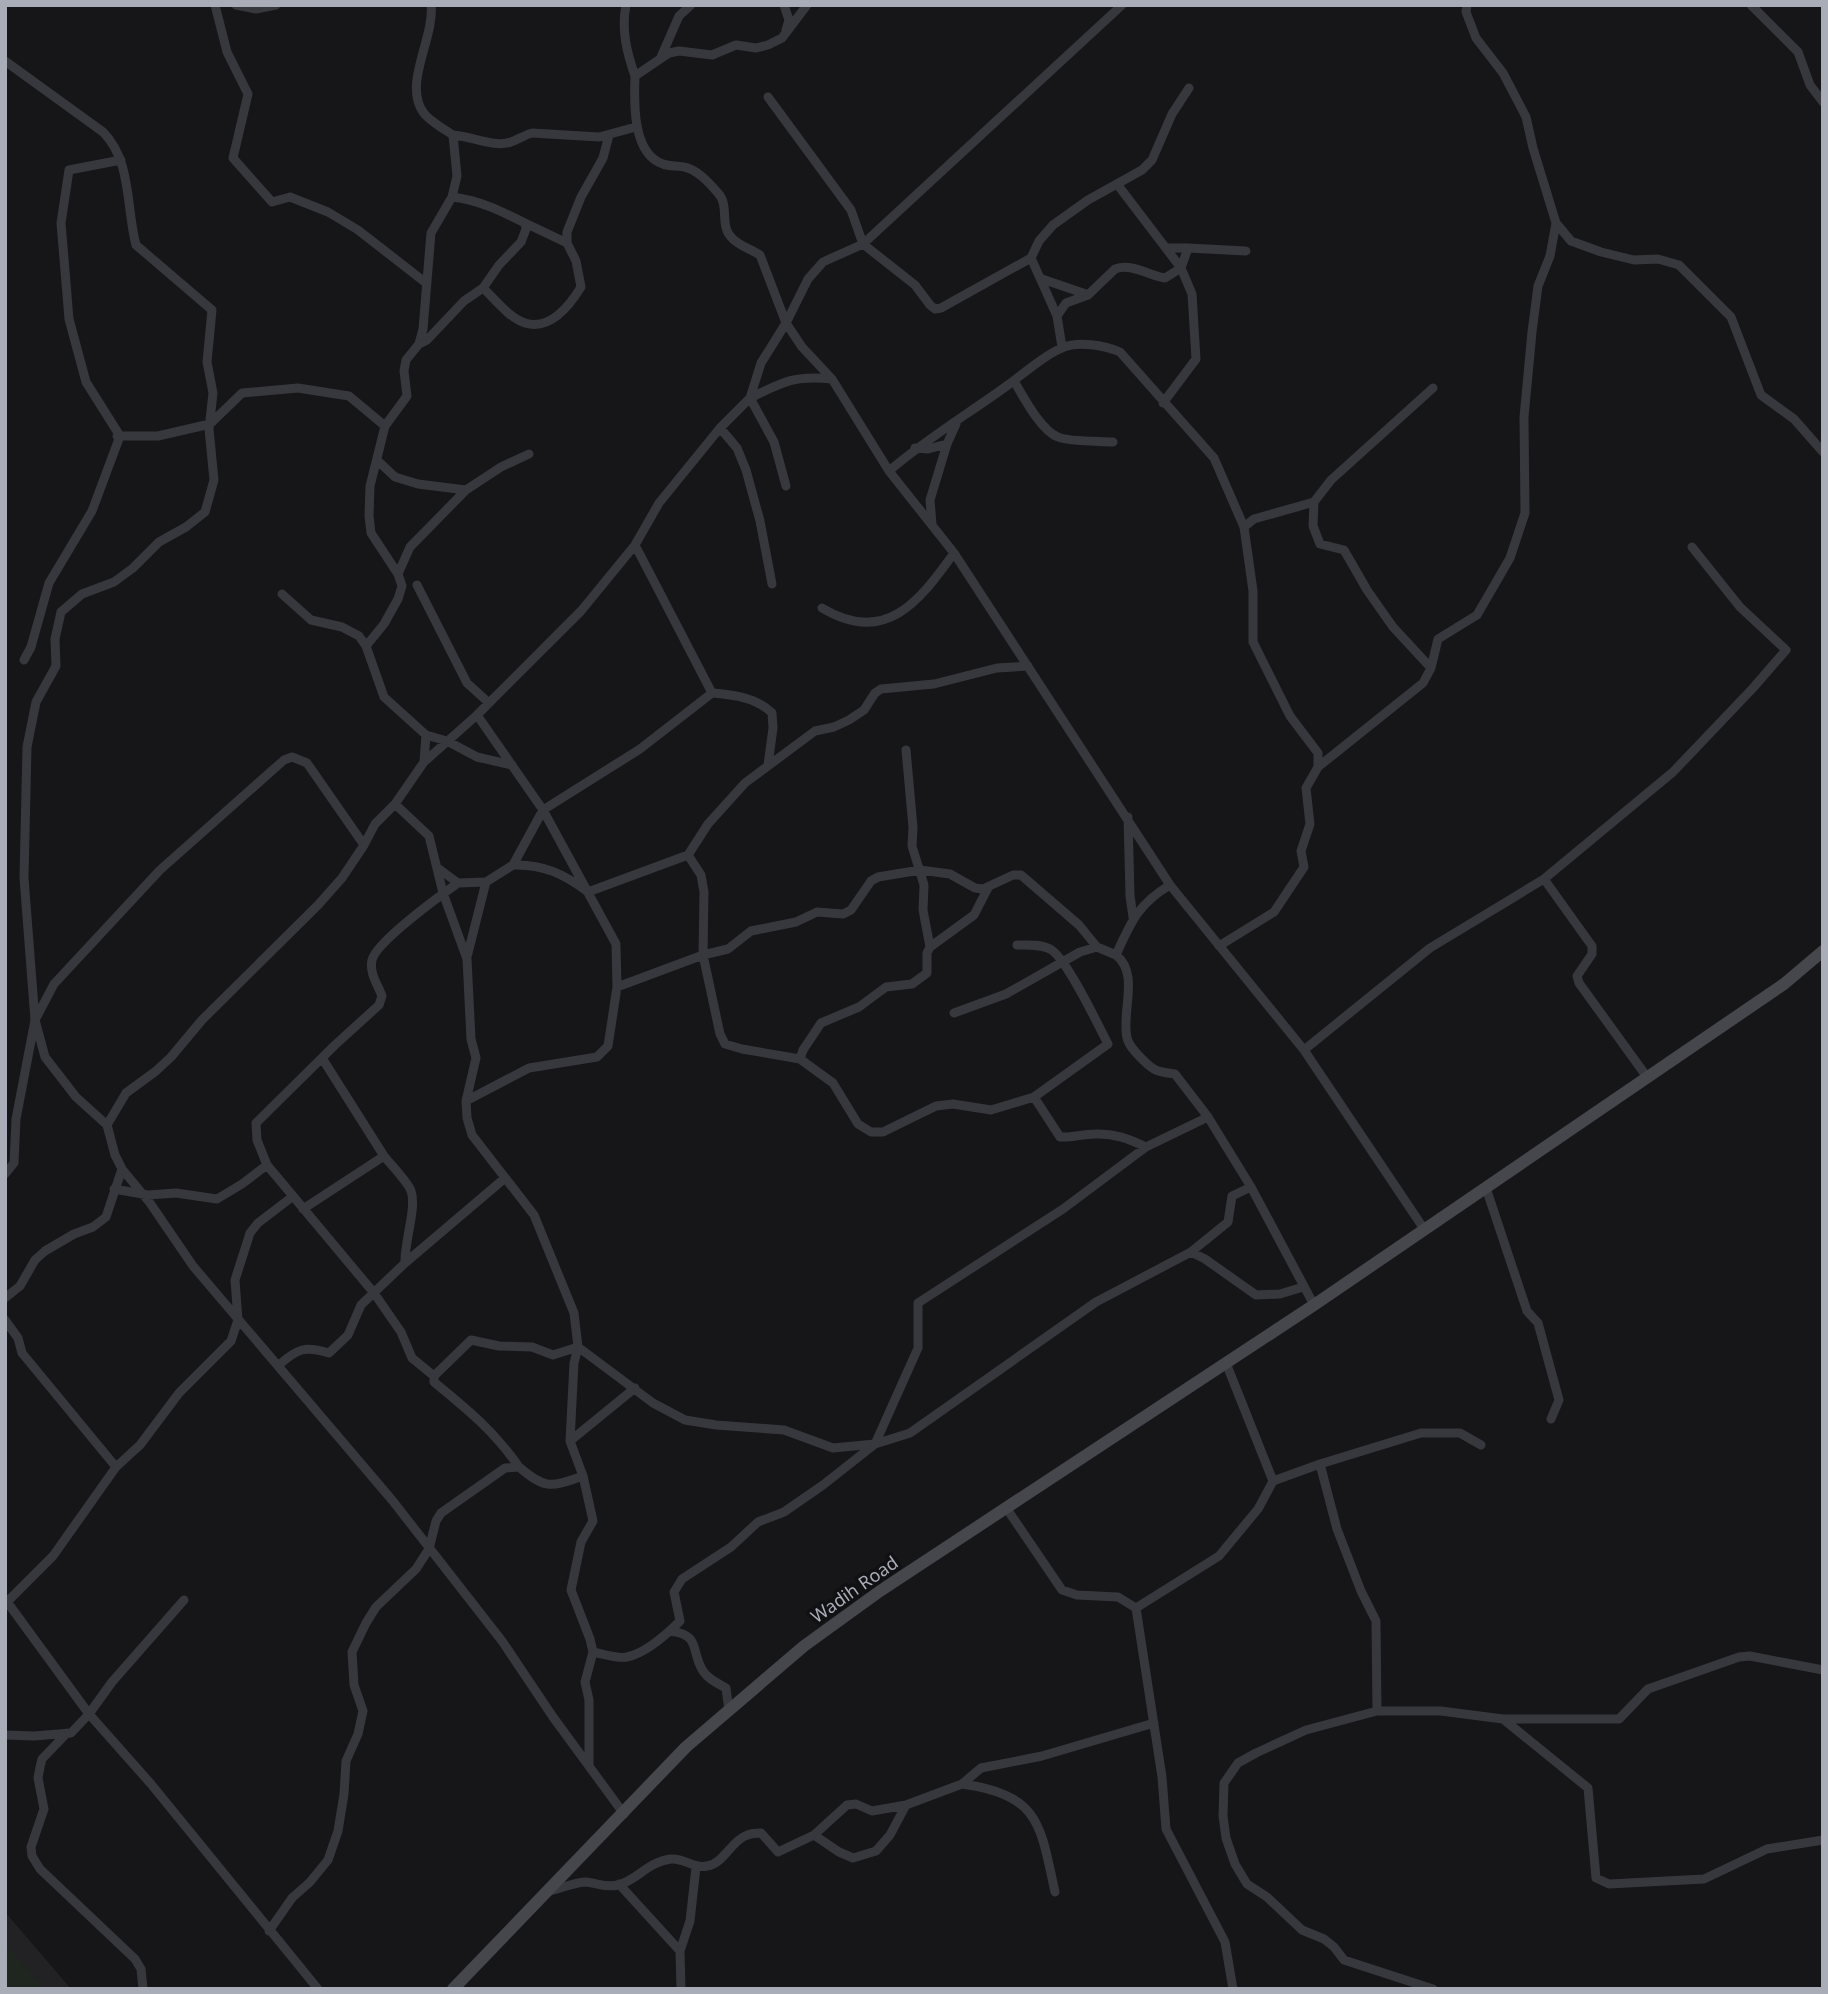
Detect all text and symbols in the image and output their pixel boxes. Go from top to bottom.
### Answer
street label: Wadih Road [806,1550,902,1628]

